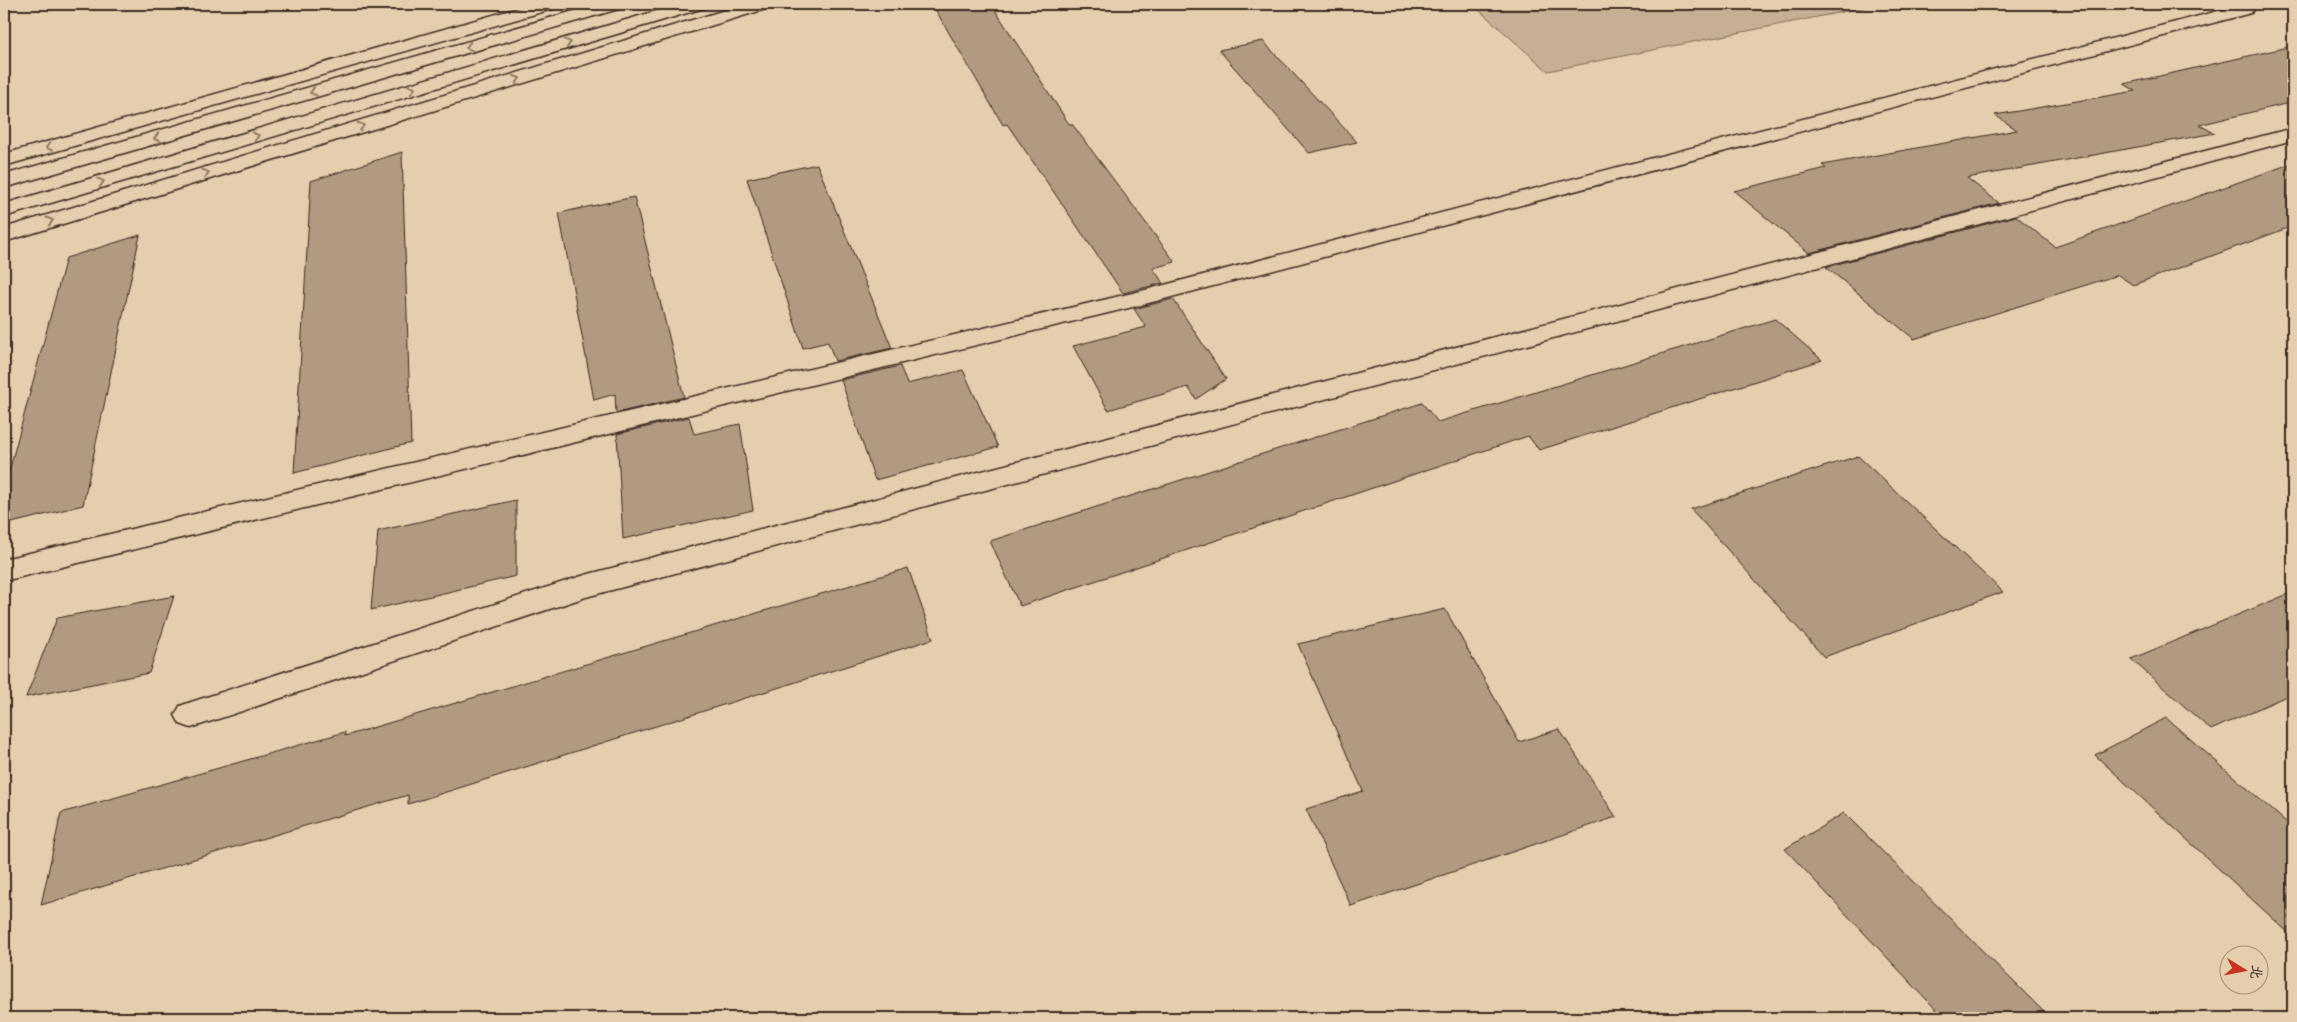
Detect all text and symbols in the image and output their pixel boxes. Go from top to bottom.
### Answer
one-way arrow [563,38,571,48]
one-way arrow [465,41,473,51]
one-way arrow [512,74,520,84]
one-way arrow [408,85,416,95]
one-way arrow [309,87,317,97]
one-way arrow [357,121,365,131]
one-way arrow [252,131,260,141]
one-way arrow [153,132,161,142]
one-way arrow [45,142,53,152]
one-way arrow [201,169,209,179]
one-way arrow [96,178,104,188]
one-way arrow [46,216,54,226]
north arrow [2220,944,2270,994]
text: 北 [2244,963,2267,981]

